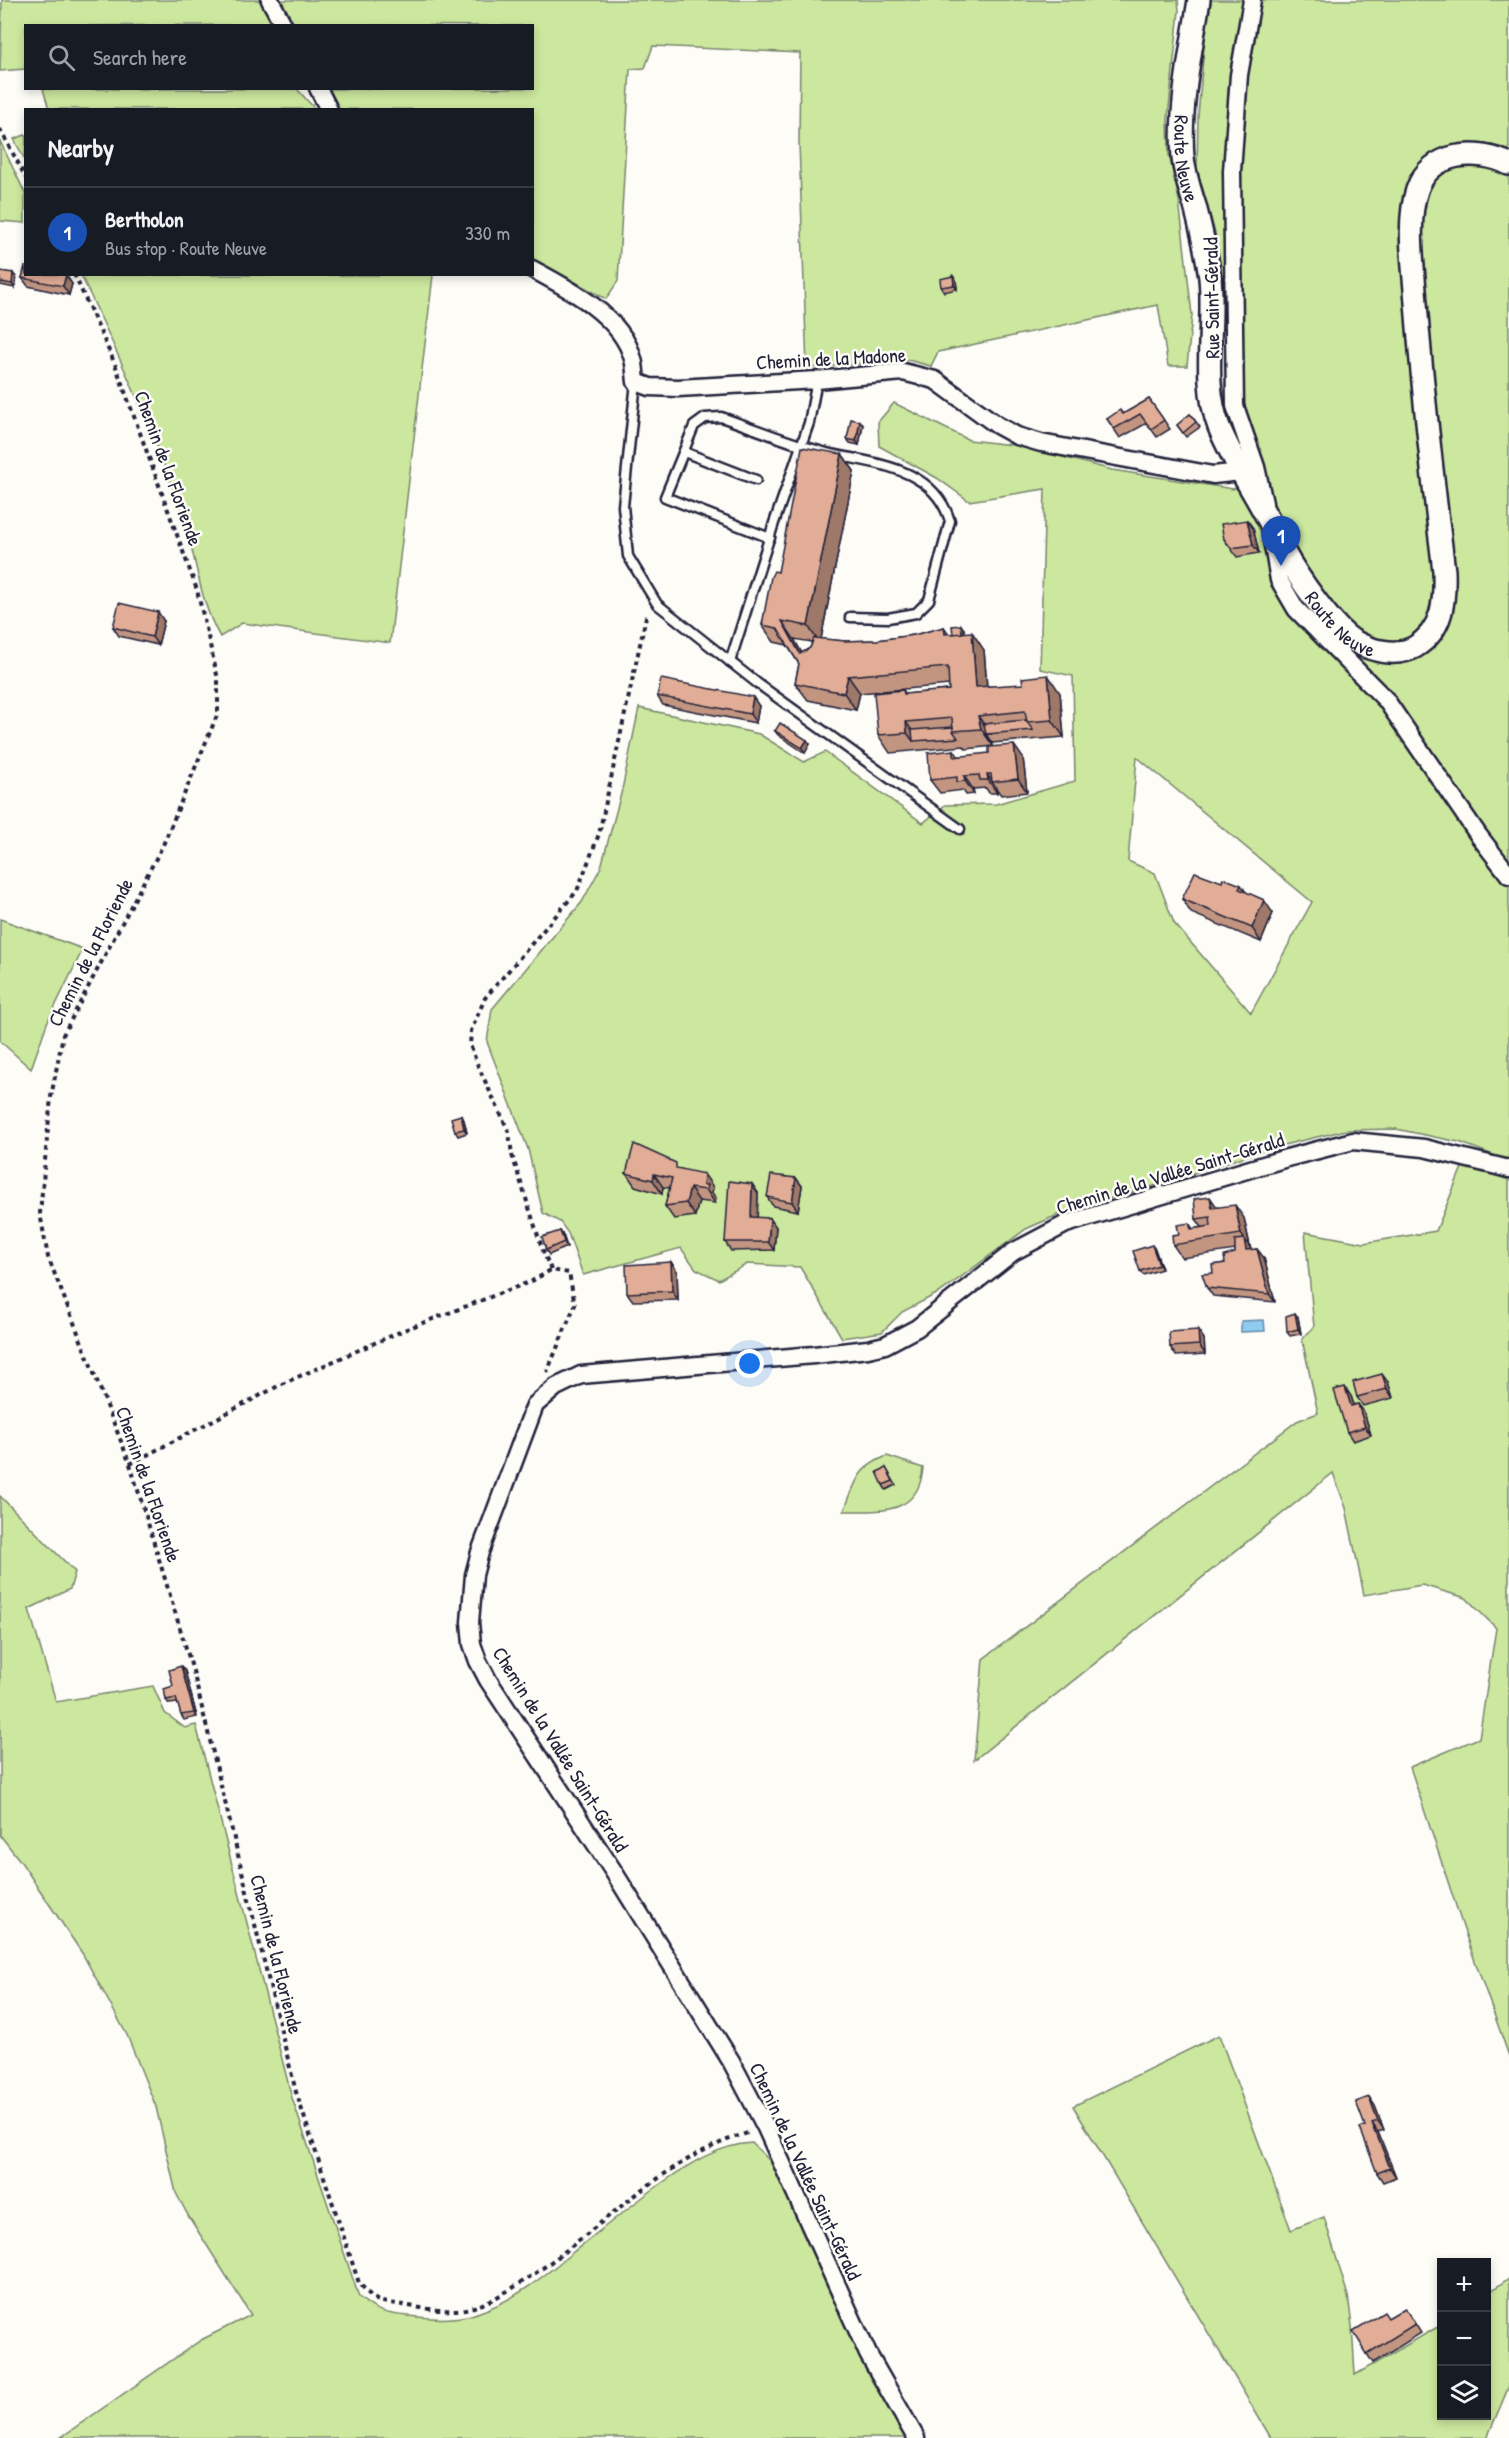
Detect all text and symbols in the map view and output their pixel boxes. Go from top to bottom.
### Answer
search box [24,24,534,90]
icon: search [45,41,78,74]
text: Search here [93,42,187,72]
street label: Route Neuve [1169,115,1206,205]
text: Nearby [48,130,114,165]
text: Bertholon [105,204,184,234]
text: 1 [64,219,71,246]
text: 330 m [465,219,510,246]
text: Bus stop · Route Neuve [105,234,267,261]
street label: Rue Saint-Gérald [1196,237,1226,359]
street label: Chemin de la Madone [756,341,907,375]
street label: Chemin de la Floriende [128,387,210,549]
pin: 1 [1262,516,1300,566]
street label: Route Neuve [1300,585,1379,662]
street label: Chemin de la Floriende [41,873,139,1031]
street label: Chemin de la Vallée Saint-Gérald [1053,1125,1288,1221]
your location [735,1349,764,1378]
street label: Chemin de la Floriende [110,1403,188,1565]
street label: Chemin de la Vallée Saint-Gérald [487,1641,635,1857]
street label: Chemin de la Floriende [244,1872,310,2036]
street label: Chemin de la Vallée Saint-Gérald [744,2058,868,2284]
map controls [1437,2258,1491,2420]
button: + [1437,2258,1491,2312]
button: − [1437,2312,1491,2366]
button: layers [1437,2366,1491,2420]

